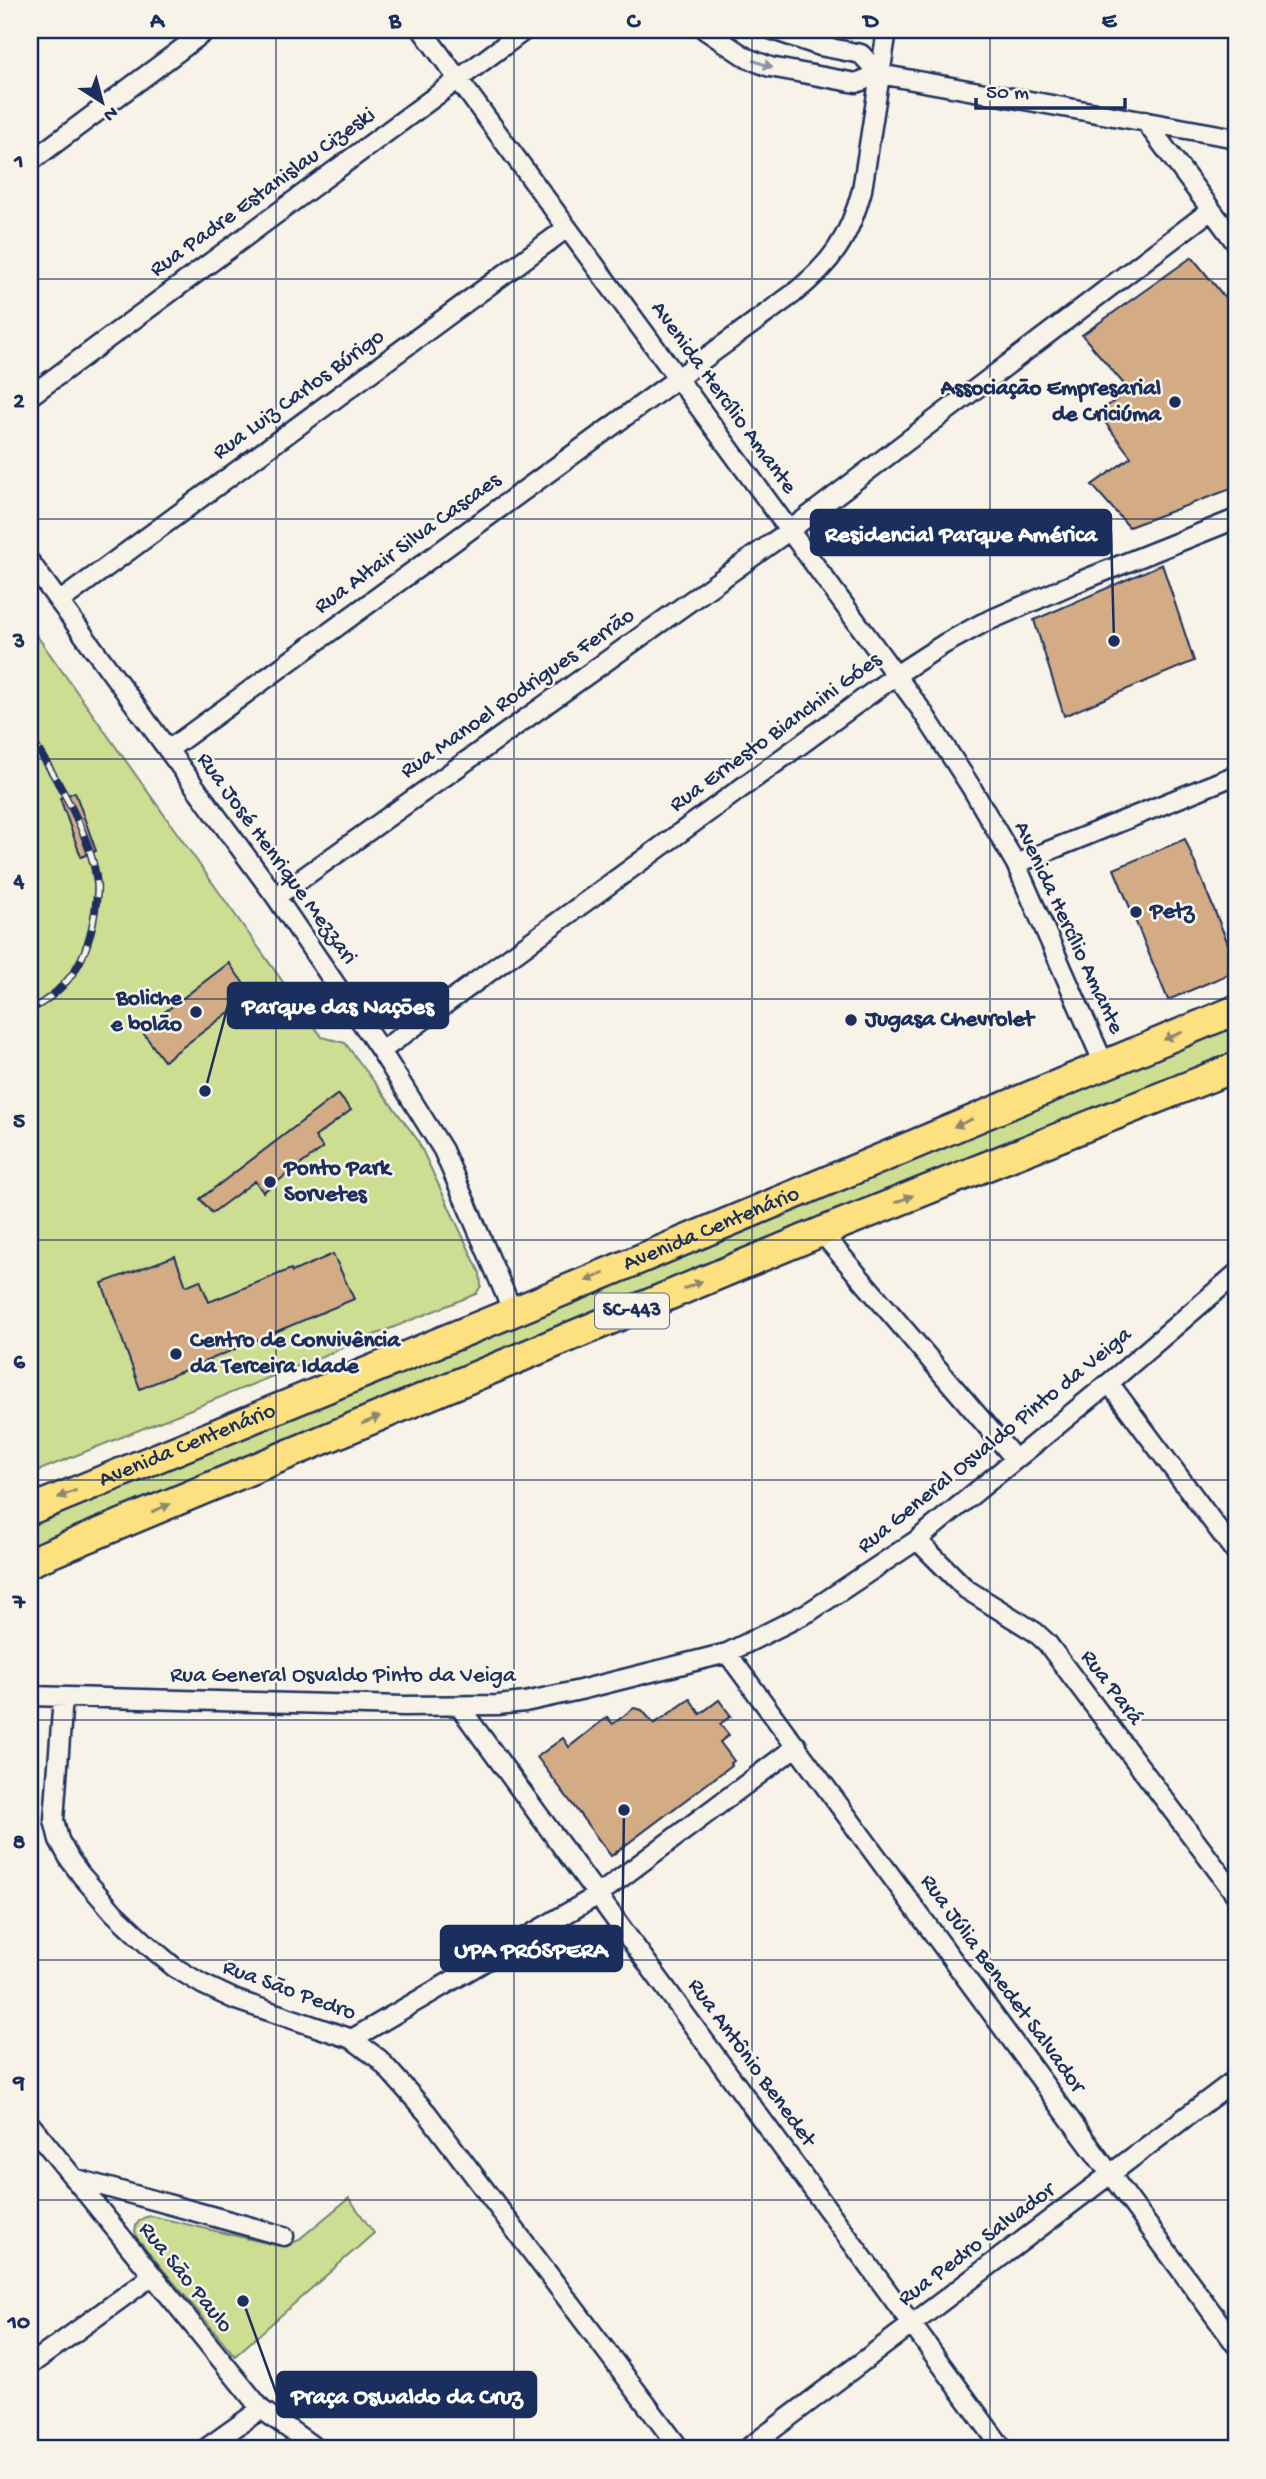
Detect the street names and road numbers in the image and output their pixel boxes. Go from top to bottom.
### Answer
street label: Rua Padre Estanislau Cizeski [145,102,381,284]
street label: Avenida Hercílio Amante [644,296,803,500]
street label: Rua Luiz Carlos Búrigo [208,324,390,466]
street label: Rua Altair Silva Cascaes [309,467,507,621]
street label: Rua Manoel Rodrigues Ferrão [396,603,640,785]
street label: Rua Ernesto Bianchini Góes [665,647,888,819]
street label: Rua José Henrique Mezzari [190,748,362,970]
street label: Avenida Hercílio Amante [1007,817,1130,1040]
street label: Avenida Centenário [619,1180,804,1278]
road number: SC-443 [595,1294,669,1328]
street label: Rua General Osvaldo Pinto da Veiga [852,1321,1139,1560]
street label: Avenida Centenário [95,1397,280,1494]
street label: Rua Pará [1074,1645,1149,1732]
street label: Rua General Osvaldo Pinto da Veiga [170,1663,517,1690]
street label: Rua Júlia Benedet Salvador [914,1869,1092,2100]
street label: Rua São Pedro [219,1954,359,2028]
street label: Rua Antônio Benedet [681,1974,822,2154]
street label: Rua Pedro Salvador [893,2176,1062,2313]
street label: Rua São Paulo [132,2217,238,2339]

